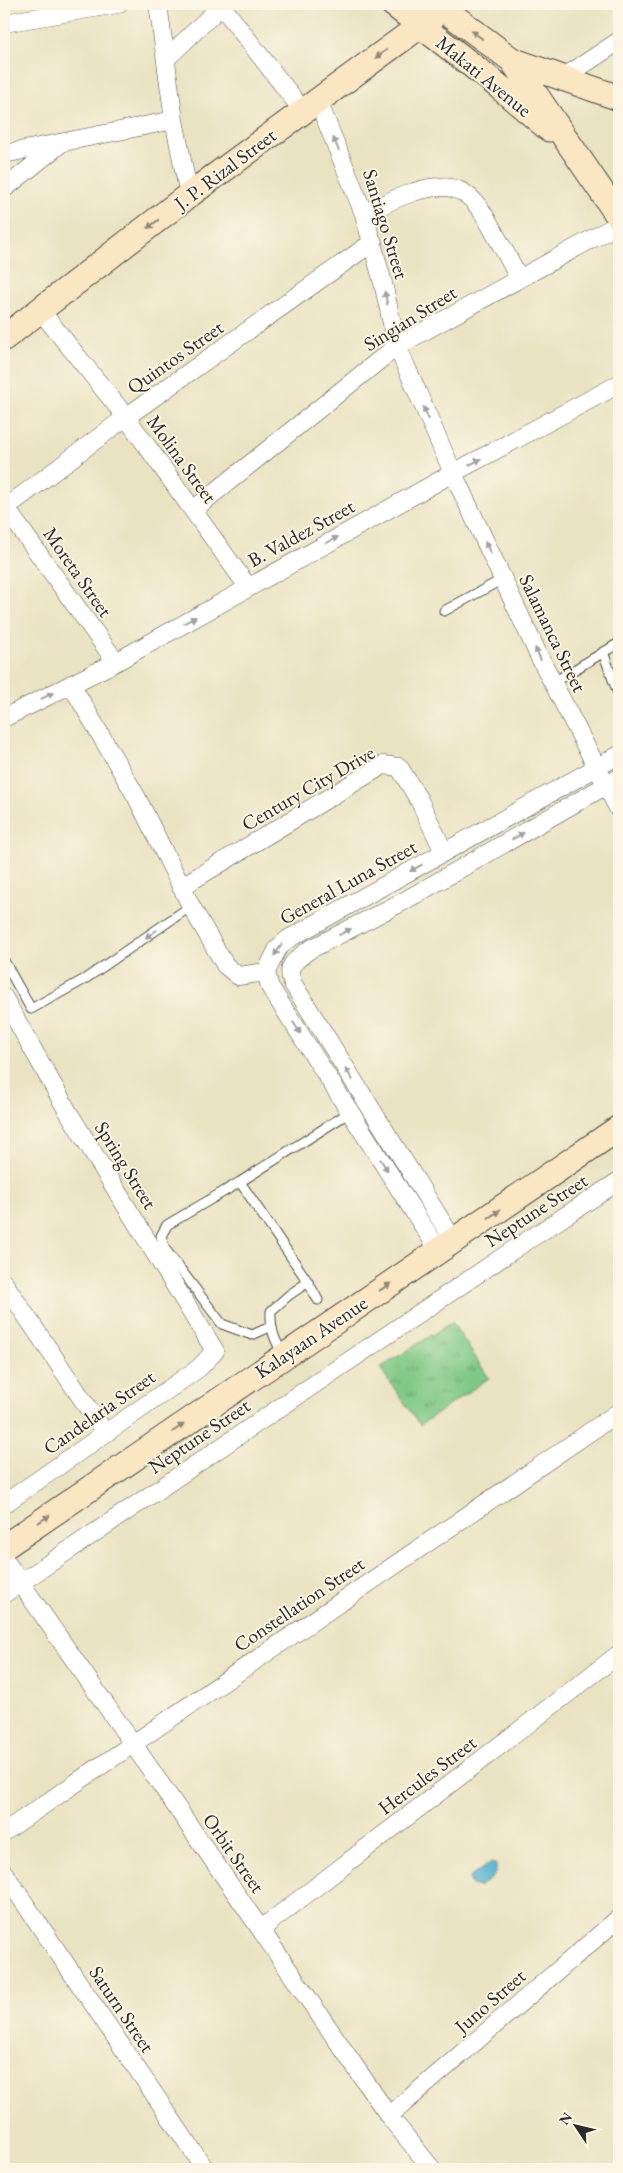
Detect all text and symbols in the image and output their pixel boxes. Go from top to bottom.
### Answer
street label: Makati Avenue [431,30,537,123]
one-way arrow [470,30,484,40]
one-way arrow [375,48,388,59]
street label: J. P. Rizal Street [167,122,282,217]
one-way arrow [332,137,340,151]
street label: Santiago Street [357,166,415,283]
one-way arrow [147,218,160,229]
street label: Singian Street [359,279,462,357]
one-way arrow [382,291,390,306]
street label: Quintos Street [122,314,229,400]
one-way arrow [422,406,430,420]
street label: Molina Street [141,410,223,509]
one-way arrow [467,458,482,466]
street label: B. Valdez Street [243,493,360,573]
street label: Moreta Street [37,522,119,623]
one-way arrow [326,536,339,545]
one-way arrow [484,541,492,555]
street label: Salamanca Street [513,570,593,697]
one-way arrow [184,615,197,624]
one-way arrow [534,647,542,661]
one-way arrow [40,692,54,700]
street label: Century City Drive [237,739,379,837]
one-way arrow [511,832,524,841]
street label: General Luna Street [275,833,422,930]
one-way arrow [409,864,424,872]
one-way arrow [338,928,352,936]
one-way arrow [144,929,158,939]
one-way arrow [273,944,283,957]
one-way arrow [292,1022,301,1035]
one-way arrow [344,1067,353,1080]
street label: Spring Street [89,1116,163,1214]
one-way arrow [380,1158,389,1172]
street label: Neptune Street [480,1167,593,1253]
one-way arrow [487,1209,501,1219]
one-way arrow [378,1282,392,1292]
street label: Kalayaan Avenue [250,1290,373,1384]
street label: Candelaria Street [38,1363,161,1460]
street label: Neptune Street [143,1392,255,1480]
one-way arrow [171,1423,185,1433]
one-way arrow [37,1514,51,1524]
street label: Constellation Street [229,1550,370,1657]
street label: Hercules Street [373,1729,482,1820]
street label: Orbit Street [197,1808,271,1898]
street label: Saturn Street [83,1961,161,2058]
street label: Juno Street [448,1963,531,2040]
north arrow [550,2100,600,2150]
text: N [555,2108,576,2128]

